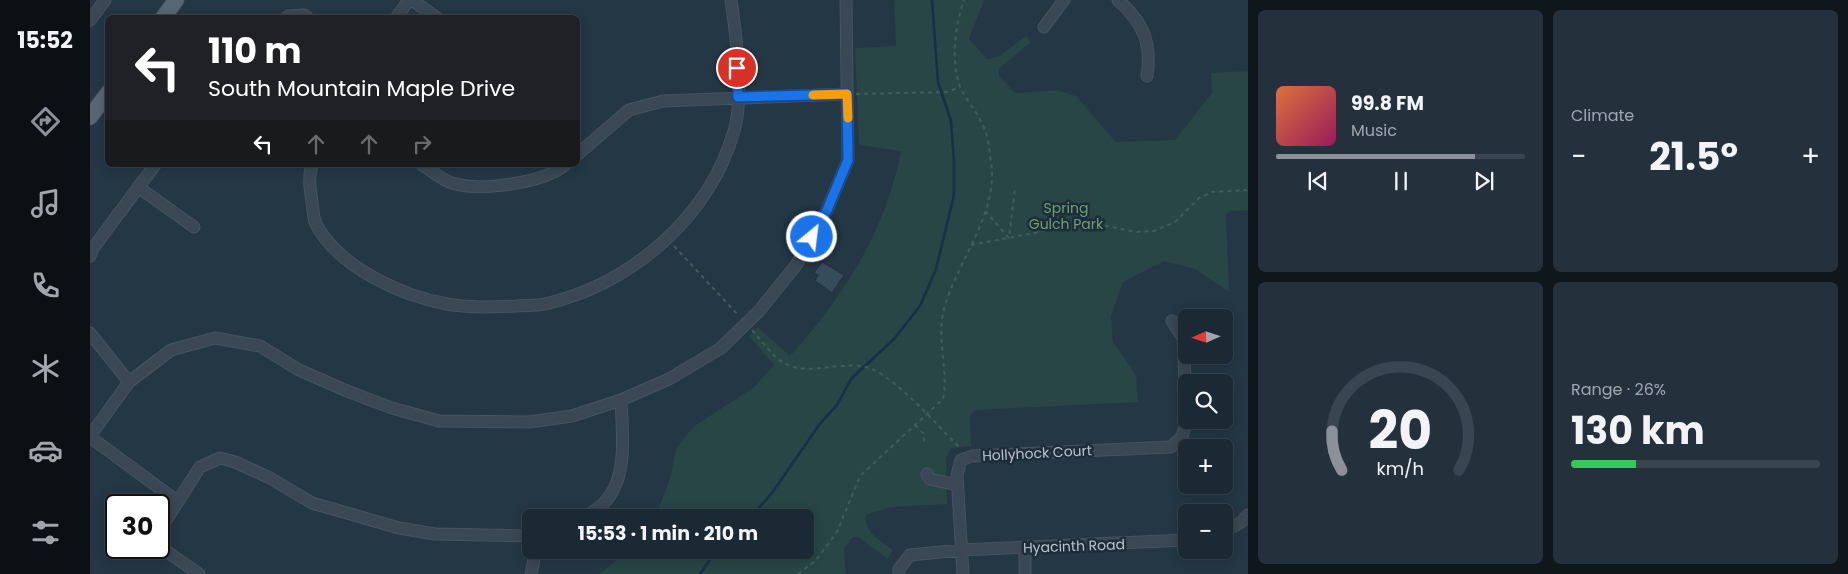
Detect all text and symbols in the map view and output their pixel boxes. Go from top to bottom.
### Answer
text: 15:52 [17,25,73,56]
text: 110 m [208,26,302,75]
icon: left [125,35,190,100]
pin [716,47,758,89]
icon: arrive [723,54,751,82]
text: South Mountain Maple Drive [208,73,515,104]
text: 99.8 FM [1351,90,1424,117]
icon: directions [28,104,63,139]
text: Climate [1571,104,1634,127]
text: Music [1351,119,1397,142]
icon: left [249,130,277,158]
icon: ahead [302,130,330,158]
icon: ahead [355,130,383,158]
icon: right [408,130,436,158]
text: 21.5° [1649,130,1738,183]
text: − [1571,137,1586,176]
text: + [1801,137,1820,176]
icon: previous [1304,167,1332,195]
icon: pause [1387,167,1415,195]
icon: next [1470,167,1498,195]
icon: music [28,186,63,221]
park label: Spring Gulch Park [1029,198,1104,234]
position arrow [785,210,837,262]
icon: phone [28,268,63,303]
north arrow [1178,309,1232,364]
map controls [1178,309,1233,559]
icon: climate [28,351,63,386]
button: search [1178,374,1233,429]
text: Range · 26% [1571,378,1666,401]
text: 20 [1369,394,1432,467]
text: 130 km [1571,404,1705,457]
icon: car [28,433,63,468]
button: + [1178,439,1233,494]
street label: Hollyhock Court [982,440,1092,466]
text: km/h [1377,456,1424,481]
speed limit sign: 30 [105,494,170,559]
button: − [1178,504,1233,559]
icon: filters [28,515,63,550]
text: 15:53 · 1 min · 210 m [578,520,758,547]
street label: Hyacinth Road [1023,534,1125,558]

